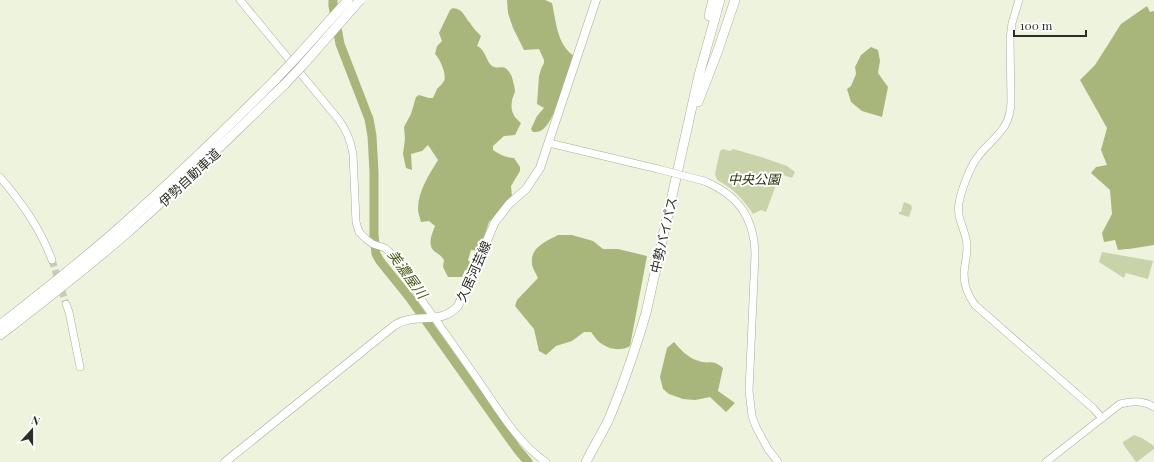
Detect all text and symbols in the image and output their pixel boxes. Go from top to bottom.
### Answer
scale bar [1014,12,1086,38]
text: 100 m [1020,17,1053,33]
street label: 伊勢自動車道 [155,144,223,210]
park label: 中央公園 [728,170,782,187]
street label: 中勢バイパス [646,195,680,275]
street label: 久居河芸線 [452,238,494,304]
water label: 美濃屋川 [384,246,433,304]
north arrow [12,410,52,450]
text: N [29,412,42,429]

